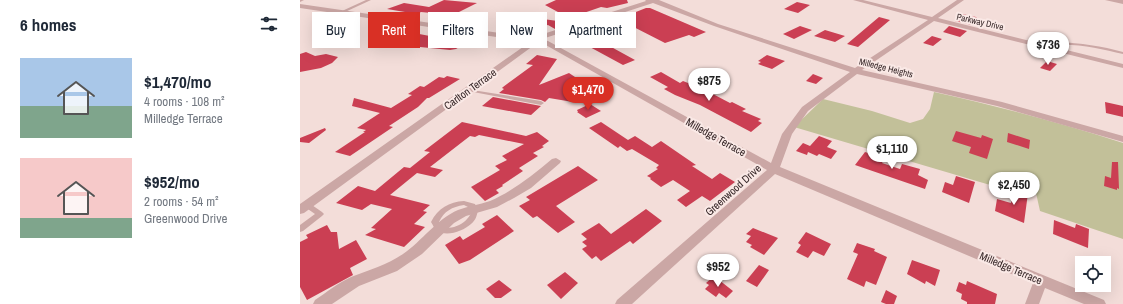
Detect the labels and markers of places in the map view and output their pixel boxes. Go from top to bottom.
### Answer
pin: $736 [1024,32,1072,66]
pin: $875 [685,68,733,102]
pin: $1,470 [555,77,621,111]
pin: $1,110 [859,136,925,170]
pin: $2,450 [981,172,1047,206]
pin: $952 [694,254,742,288]

